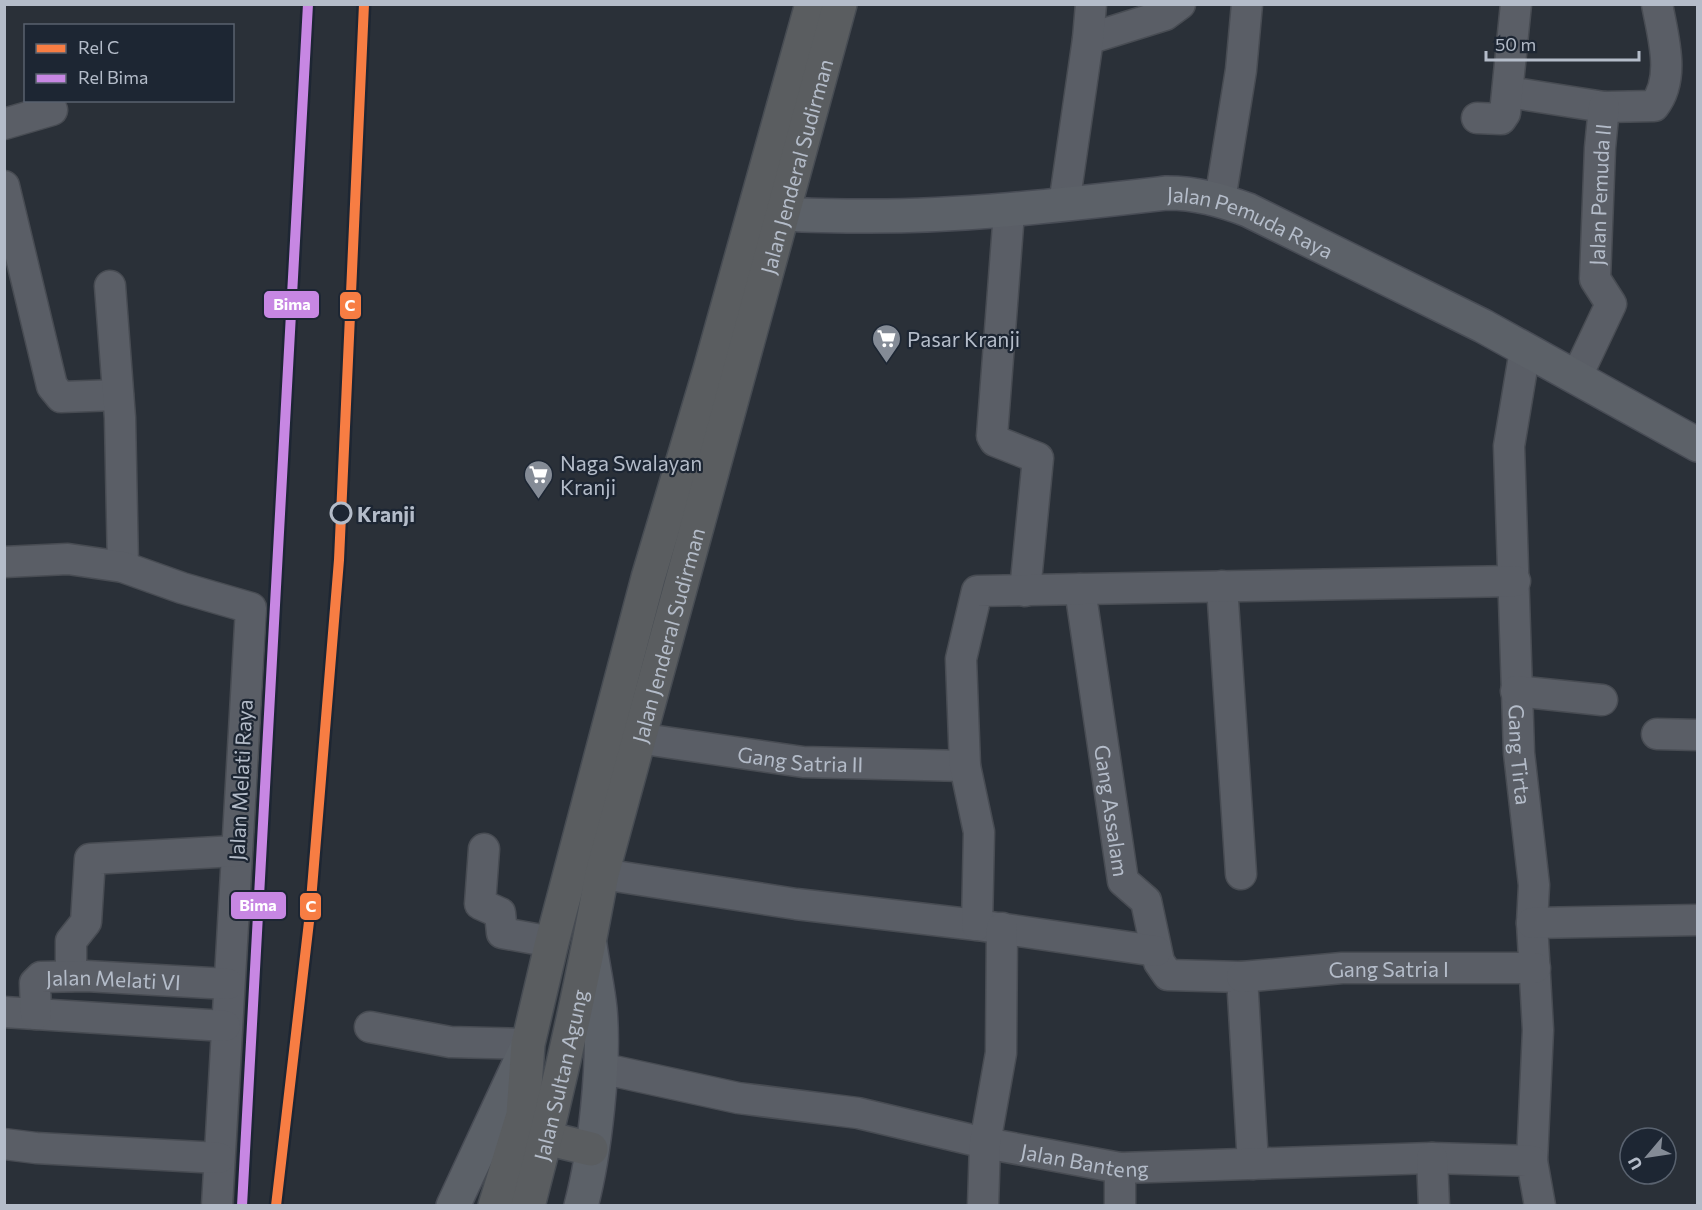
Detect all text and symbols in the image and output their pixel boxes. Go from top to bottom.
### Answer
legend [24,24,234,102]
scale bar [1486,24,1639,62]
text: 50 m [1495,33,1536,55]
text: Rel C [78,36,119,58]
street label: Jalan Jenderal Sudirman [754,56,837,277]
text: Rel Bima [78,66,148,88]
street label: Jalan Pemuda II [1583,122,1615,266]
street label: Jalan Pemuda Raya [1167,180,1338,263]
line badge: Bima [263,290,320,319]
line badge: C [339,291,362,320]
text: Bima [273,294,311,313]
text: C [345,295,356,314]
supermarket icon: Pasar Kranji [870,322,902,364]
place label: Pasar Kranji [907,326,1020,351]
place label: Naga Swalayan Kranji [560,450,702,499]
supermarket icon: Naga Swalayan Kranji [523,458,555,500]
place label: Kranji [357,501,415,526]
marker: Kranji [330,502,352,524]
street label: Jalan Jenderal Sudirman [626,525,709,745]
street label: Jalan Melati Raya [223,699,257,861]
street label: Gang Tirta [1505,704,1537,806]
street label: Gang Satria II [736,740,864,776]
street label: Gang Assalam [1091,743,1135,878]
line badge: Bima [230,891,287,920]
line badge: C [299,892,322,921]
text: Bima [239,895,277,914]
text: C [306,896,317,915]
street label: Gang Satria I [1327,955,1449,982]
street label: Jalan Melati VI [46,963,182,994]
street label: Jalan Sultan Agung [528,987,592,1163]
north arrow [1618,1126,1678,1186]
street label: Jalan Banteng [1019,1137,1149,1181]
text: U [1623,1154,1646,1173]

